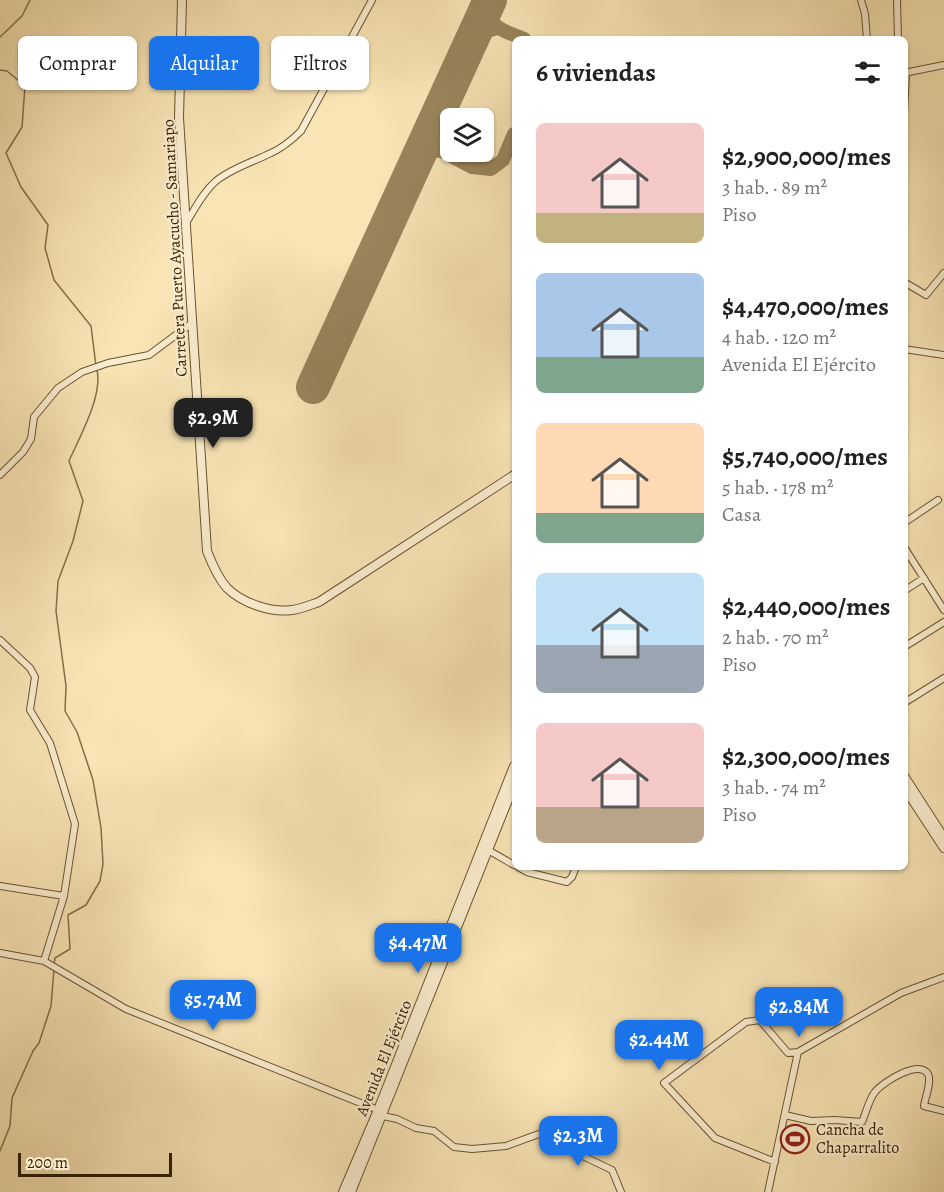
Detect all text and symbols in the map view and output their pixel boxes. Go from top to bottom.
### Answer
chip: Comprar [18,36,137,90]
chip: Alquilar [149,36,259,90]
chip: Filtros [271,36,369,90]
text: 6 viviendas [536,55,656,90]
icon: filters [851,56,884,89]
map controls [440,108,494,162]
button: layers [440,108,494,162]
street label: Carretera Puerto Ayacucho - Samariapo [157,119,193,377]
text: $2,900,000/mes [722,139,891,174]
icon: home [584,147,656,219]
text: 3 hab. · 89 m² [722,174,827,201]
text: Piso [722,201,756,228]
text: $4,470,000/mes [722,289,889,324]
icon: home [584,297,656,369]
text: 4 hab. · 120 m² [722,324,836,351]
text: Avenida El Ejército [722,351,876,378]
pin: $2.9M [171,398,255,449]
text: $2.9M [188,404,238,431]
text: $5,740,000/mes [722,439,888,474]
icon: home [584,447,656,519]
text: 5 hab. · 178 m² [722,474,834,501]
text: Casa [722,501,761,528]
text: $2,440,000/mes [722,589,890,624]
icon: home [584,597,656,669]
text: 2 hab. · 70 m² [722,624,829,651]
text: Piso [722,651,756,678]
text: $2,300,000/mes [722,739,890,774]
icon: home [584,747,656,819]
text: 3 hab. · 74 m² [722,774,826,801]
text: Piso [722,801,756,828]
pin: $4.47M [369,923,467,974]
text: $4.47M [389,929,447,956]
pin: $5.74M [164,980,262,1031]
text: $5.74M [184,986,242,1013]
pin: $2.84M [750,987,848,1038]
text: $2.84M [769,993,829,1020]
street label: Avenida El Ejército [350,997,417,1120]
pin: $2.44M [610,1020,708,1071]
text: $2.44M [629,1026,689,1053]
pin: $2.3M [536,1116,620,1167]
place label: Cancha de Chaparralito [816,1119,899,1159]
text: $2.3M [553,1122,603,1149]
sports icon: Cancha de Chaparralito [779,1123,811,1155]
scale bar [18,1150,172,1178]
text: 200 m [27,1152,68,1174]

